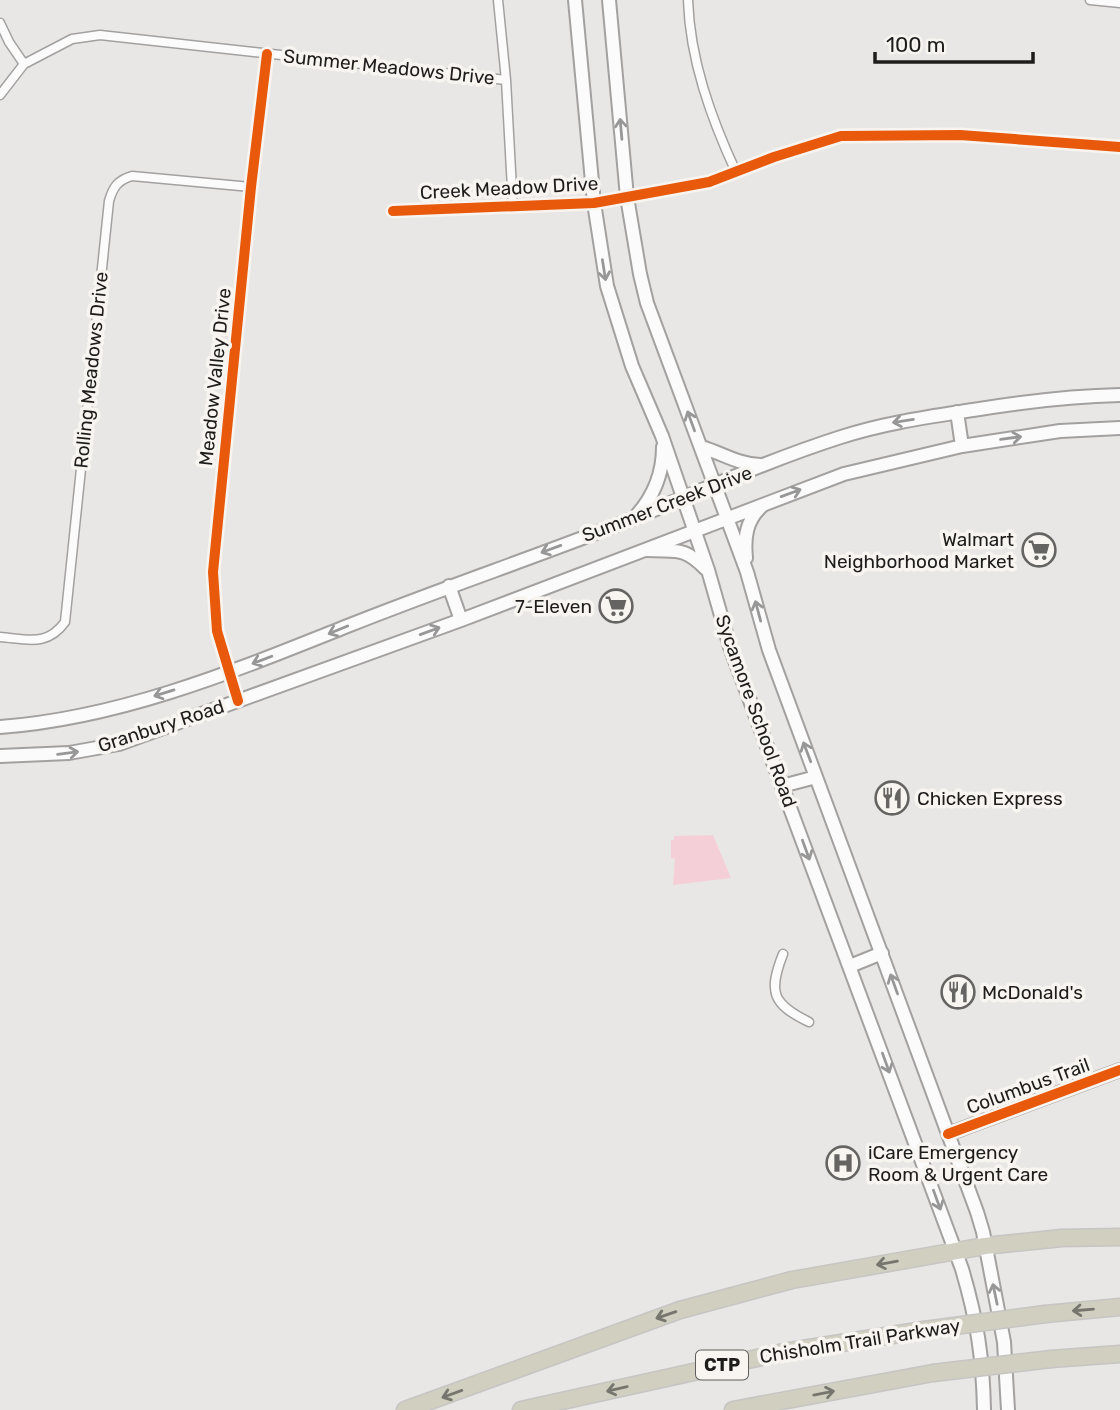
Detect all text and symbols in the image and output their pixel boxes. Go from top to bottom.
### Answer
scale bar [875,21,1032,65]
text: 100 m [886,32,945,57]
street label: Summer Meadows Drive [282,44,496,90]
one-way arrow [614,118,627,141]
street label: Creek Meadow Drive [419,172,599,204]
one-way arrow [598,258,611,281]
street label: Rolling Meadows Drive [69,270,113,470]
street label: Meadow Valley Drive [194,287,236,467]
one-way arrow [684,410,696,432]
one-way arrow [892,415,915,428]
one-way arrow [999,431,1022,444]
street label: Summer Creek Drive [579,461,755,547]
one-way arrow [779,486,801,498]
place label: Walmart Neighborhood Market [824,528,1015,573]
supermarket icon: Walmart Neighborhood Market [1020,531,1058,569]
one-way arrow [540,543,562,556]
supermarket icon: 7-Eleven [597,587,635,625]
place label: 7-Eleven [515,595,592,618]
one-way arrow [751,600,764,623]
street label: Sycamore School Road [710,612,802,810]
one-way arrow [328,624,350,637]
one-way arrow [418,624,440,636]
one-way arrow [251,654,273,667]
one-way arrow [153,687,175,700]
street label: Granbury Road [95,695,227,757]
one-way arrow [800,741,812,763]
one-way arrow [56,746,79,759]
restaurant icon: Chicken Express [873,779,911,817]
place label: Chicken Express [917,787,1063,810]
one-way arrow [801,838,814,860]
restaurant icon: McDonald's [939,973,977,1011]
one-way arrow [887,974,899,996]
place label: McDonald's [982,981,1083,1004]
one-way arrow [881,1051,893,1073]
street label: Columbus Trail [963,1053,1093,1119]
place label: iCare Emergency Room & Urgent Care [868,1141,1048,1186]
hospital icon: iCare Emergency Room & Urgent Care [824,1144,862,1182]
one-way arrow [932,1189,944,1210]
one-way arrow [876,1256,899,1270]
one-way arrow [988,1283,1002,1306]
one-way arrow [1072,1304,1094,1317]
one-way arrow [655,1310,677,1322]
street label: Chisholm Trail Parkway [758,1314,962,1368]
road number: CTP [696,1350,748,1380]
one-way arrow [606,1382,629,1396]
one-way arrow [812,1385,835,1399]
one-way arrow [442,1389,464,1401]

